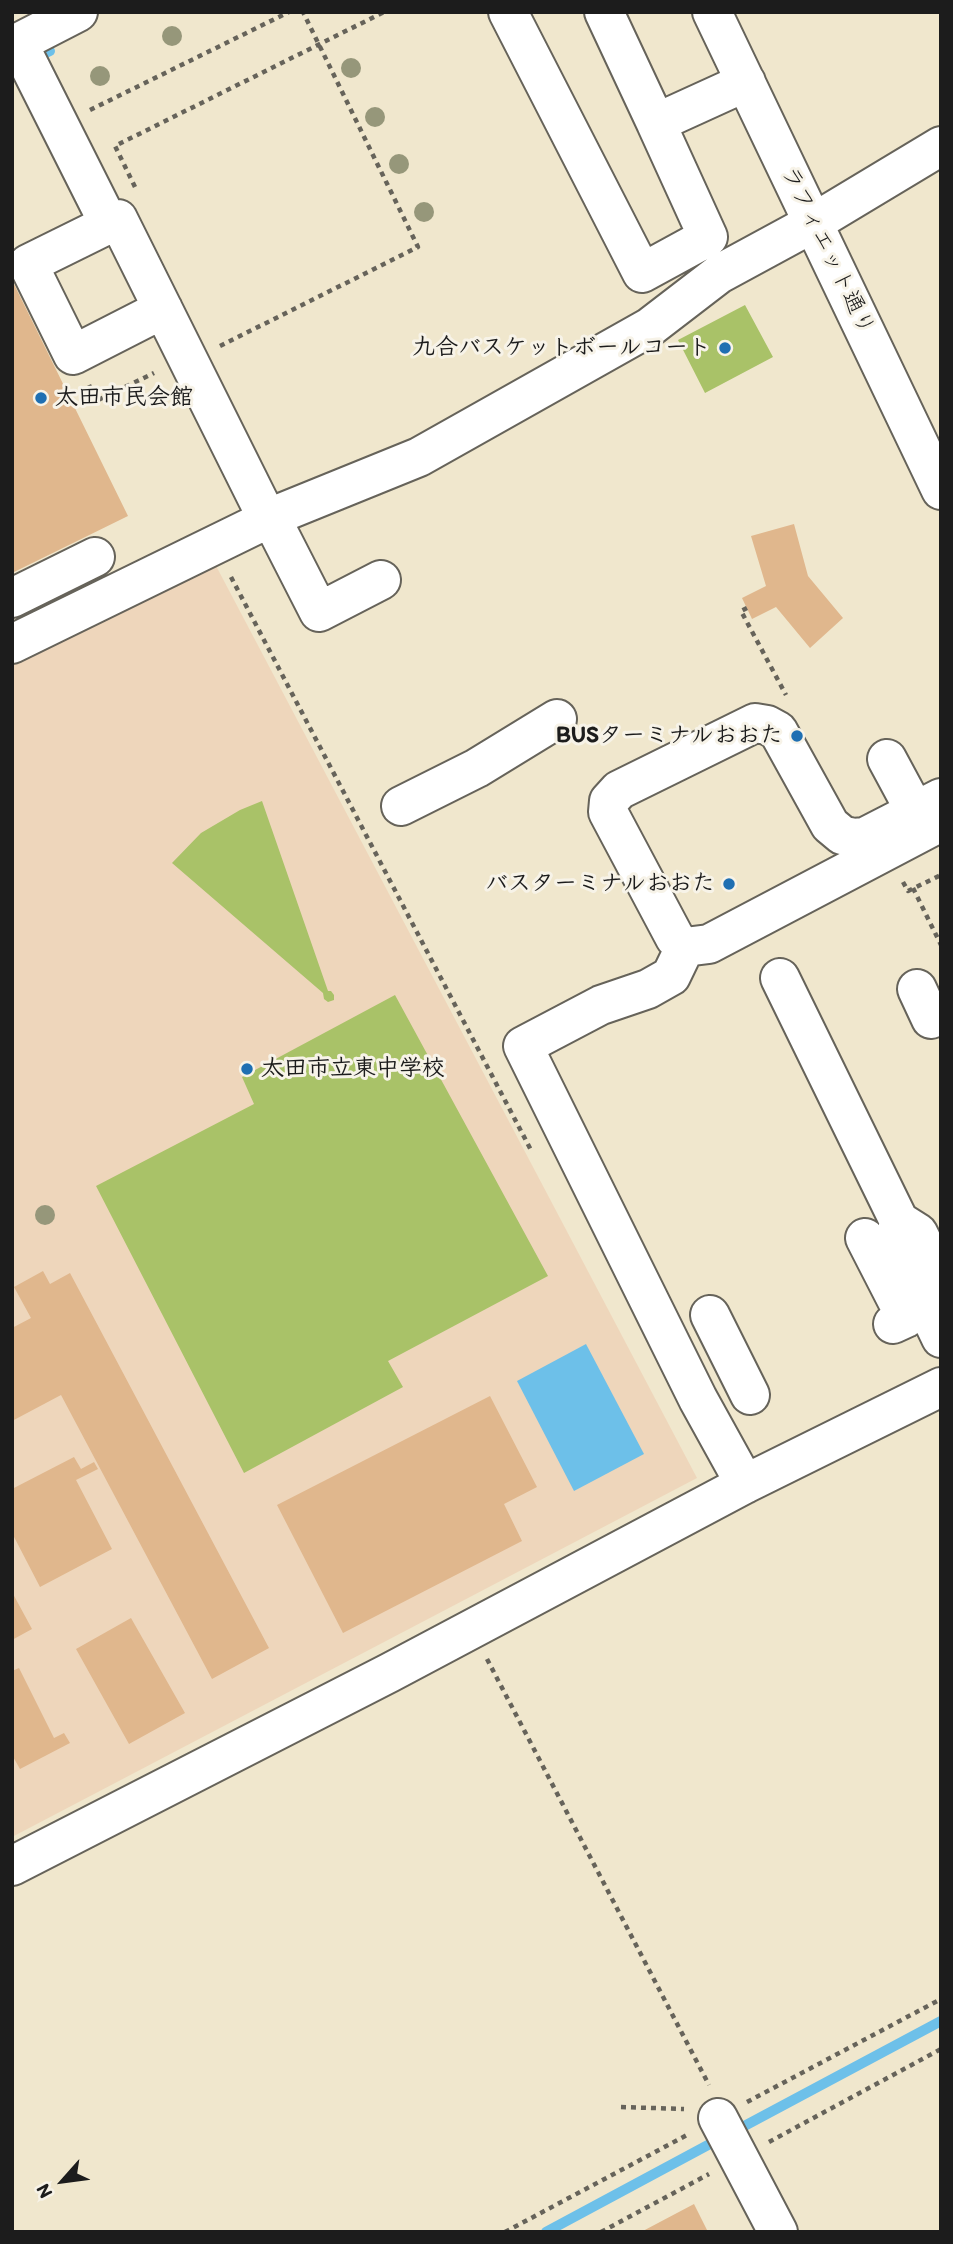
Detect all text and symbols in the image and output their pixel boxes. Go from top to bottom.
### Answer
street label: ラフィエット通り [774,162,880,340]
place label: 九合バスケットボールコート [412,334,711,362]
marker: 九合バスケットボールコート [717,340,733,356]
place label: 太田市民会館 [55,384,193,412]
marker: 太田市民会館 [33,390,49,406]
place label: BUSターミナルおおた [556,722,783,750]
marker: BUSターミナルおおた [789,728,805,744]
place label: バスターミナルおおた [485,870,715,898]
marker: バスターミナルおおた [721,876,737,892]
place label: 太田市立東中学校 [261,1055,445,1083]
marker: 太田市立東中学校 [239,1061,255,1077]
north arrow [28,2146,98,2216]
text: N [31,2180,57,2202]

